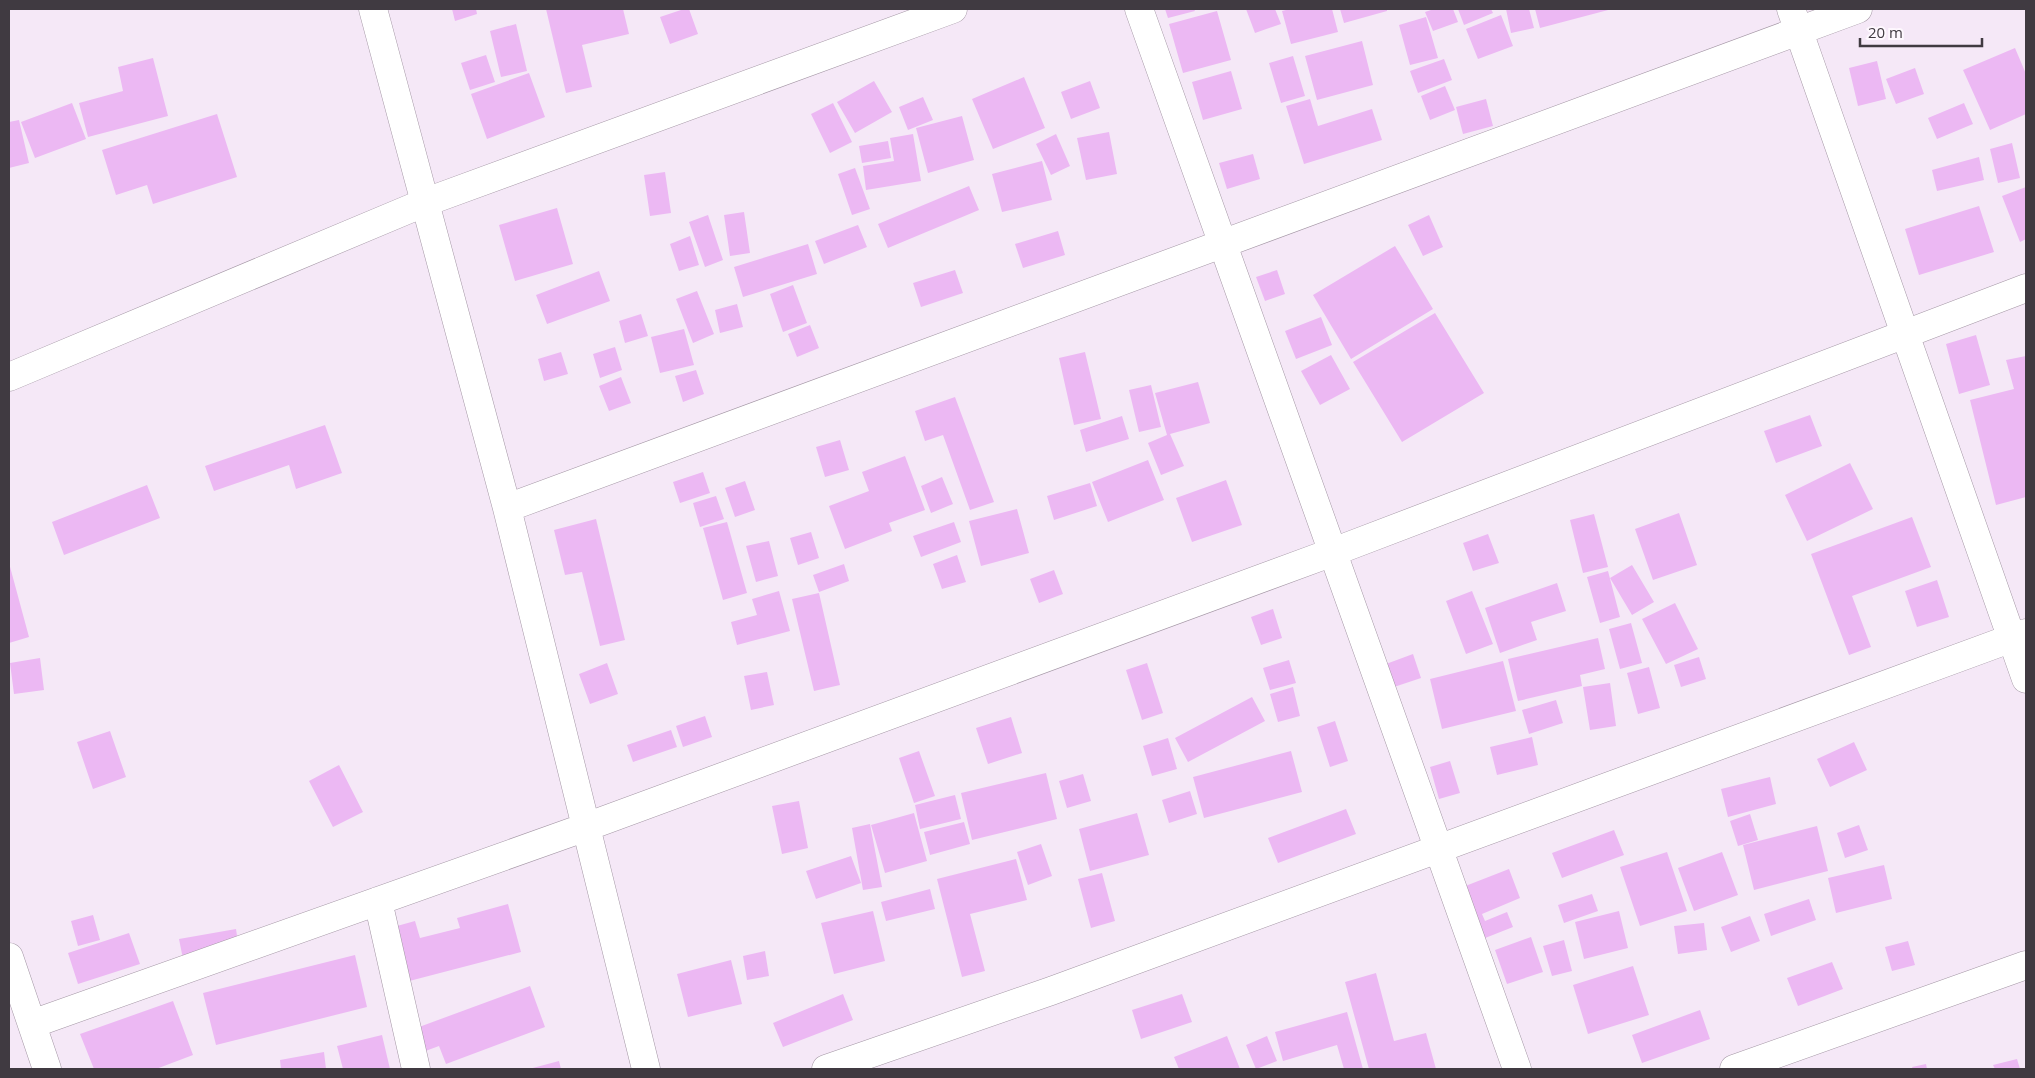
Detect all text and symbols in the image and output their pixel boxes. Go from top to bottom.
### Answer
scale bar [1860,15,1982,47]
text: 20 m [1868,22,1903,42]

